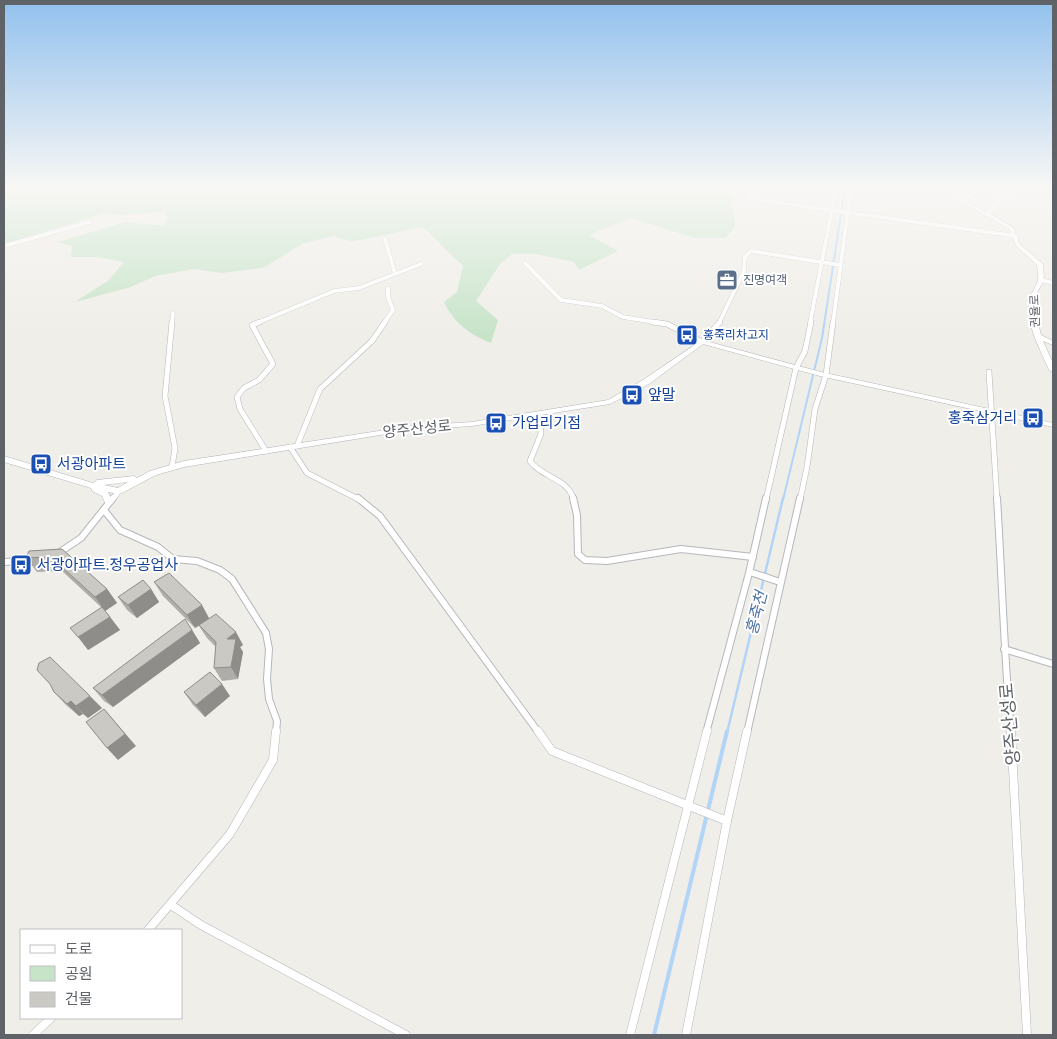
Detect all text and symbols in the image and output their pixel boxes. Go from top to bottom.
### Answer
office icon: 진명여객 [715,268,739,292]
place label: 진명여객 [743,272,787,287]
street label: 권율로 [1026,294,1043,328]
bus stop icon: 홍죽리차고지 [675,323,699,347]
place label: 홍죽리차고지 [703,327,769,342]
bus stop icon: 앞말 [620,383,644,407]
place label: 앞말 [648,385,676,404]
bus stop icon: 홍죽삼거리 [1021,406,1045,430]
place label: 홍죽삼거리 [948,408,1017,427]
bus stop icon: 가업리기점 [484,411,508,435]
place label: 가업리기점 [512,413,581,432]
street label: 양주산성로 [382,415,452,442]
bus stop icon: 서광아파트 [29,452,53,476]
place label: 서광아파트 [57,454,126,473]
bus stop icon: 서광아파트.정우공업사 [9,553,33,577]
place label: 서광아파트.정우공업사 [37,555,178,574]
water label: 홍죽천 [741,587,772,637]
street label: 양주산성로 [994,682,1025,766]
legend [20,929,182,1019]
text: 도로 [65,939,93,958]
text: 공원 [65,964,93,983]
text: 건물 [65,989,93,1008]

